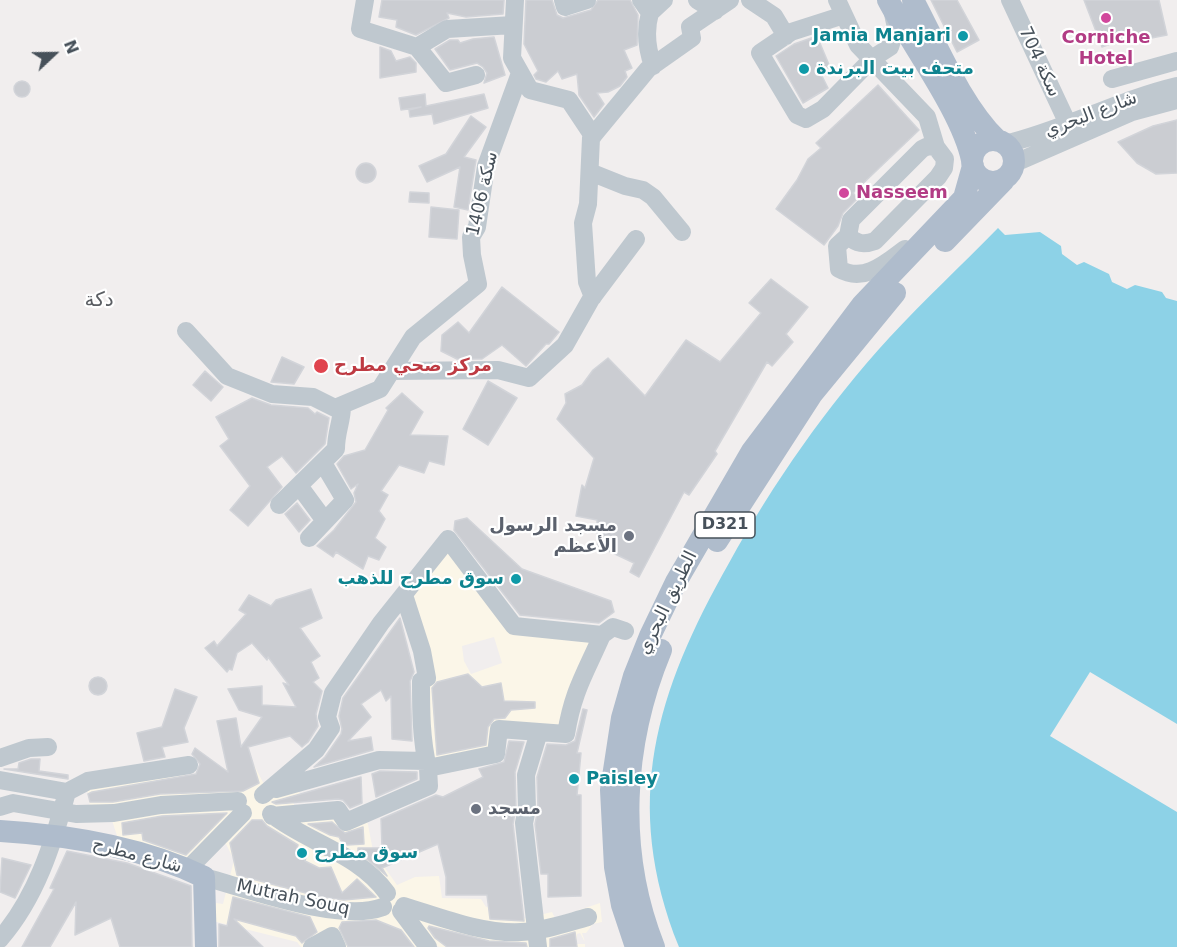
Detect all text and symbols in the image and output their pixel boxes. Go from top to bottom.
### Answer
marker: Corniche Hotel [1099,11,1113,25]
north arrow [24,24,84,84]
street label: سكة 704 [1013,24,1065,100]
place label: Jamia Manjari [813,25,951,47]
place label: Corniche Hotel [1061,27,1151,70]
marker: Jamia Manjari [956,29,970,43]
text: N [60,37,82,57]
place label: متحف بيت البرندة [816,58,974,80]
marker: متحف بيت البرندة [797,62,811,76]
street label: شارع البحري [1042,87,1140,143]
street label: 1406 سكة [463,150,503,238]
place label: Nasseem [856,182,948,204]
marker: Nasseem [837,186,851,200]
district label: دكة [84,289,114,313]
place label: مركز صحي مطرح [334,355,492,377]
marker: مركز صحي مطرح [312,357,330,375]
road number: D321 [695,512,755,538]
place label: مسجد الرسول الأعظم [489,515,617,558]
marker: مسجد الرسول الأعظم [622,529,636,543]
street label: الطريق البحري [634,548,702,658]
place label: سوق مطرح للذهب [338,568,504,590]
marker: سوق مطرح للذهب [509,572,523,586]
place label: Paisley [586,768,658,790]
marker: Paisley [567,772,581,786]
place label: مسجد [488,798,541,820]
marker: مسجد [469,802,483,816]
street label: شارع مطرح [90,834,184,878]
place label: سوق مطرح [314,842,418,864]
marker: سوق مطرح [295,846,309,860]
street label: Mutrah Souq [235,875,351,921]

